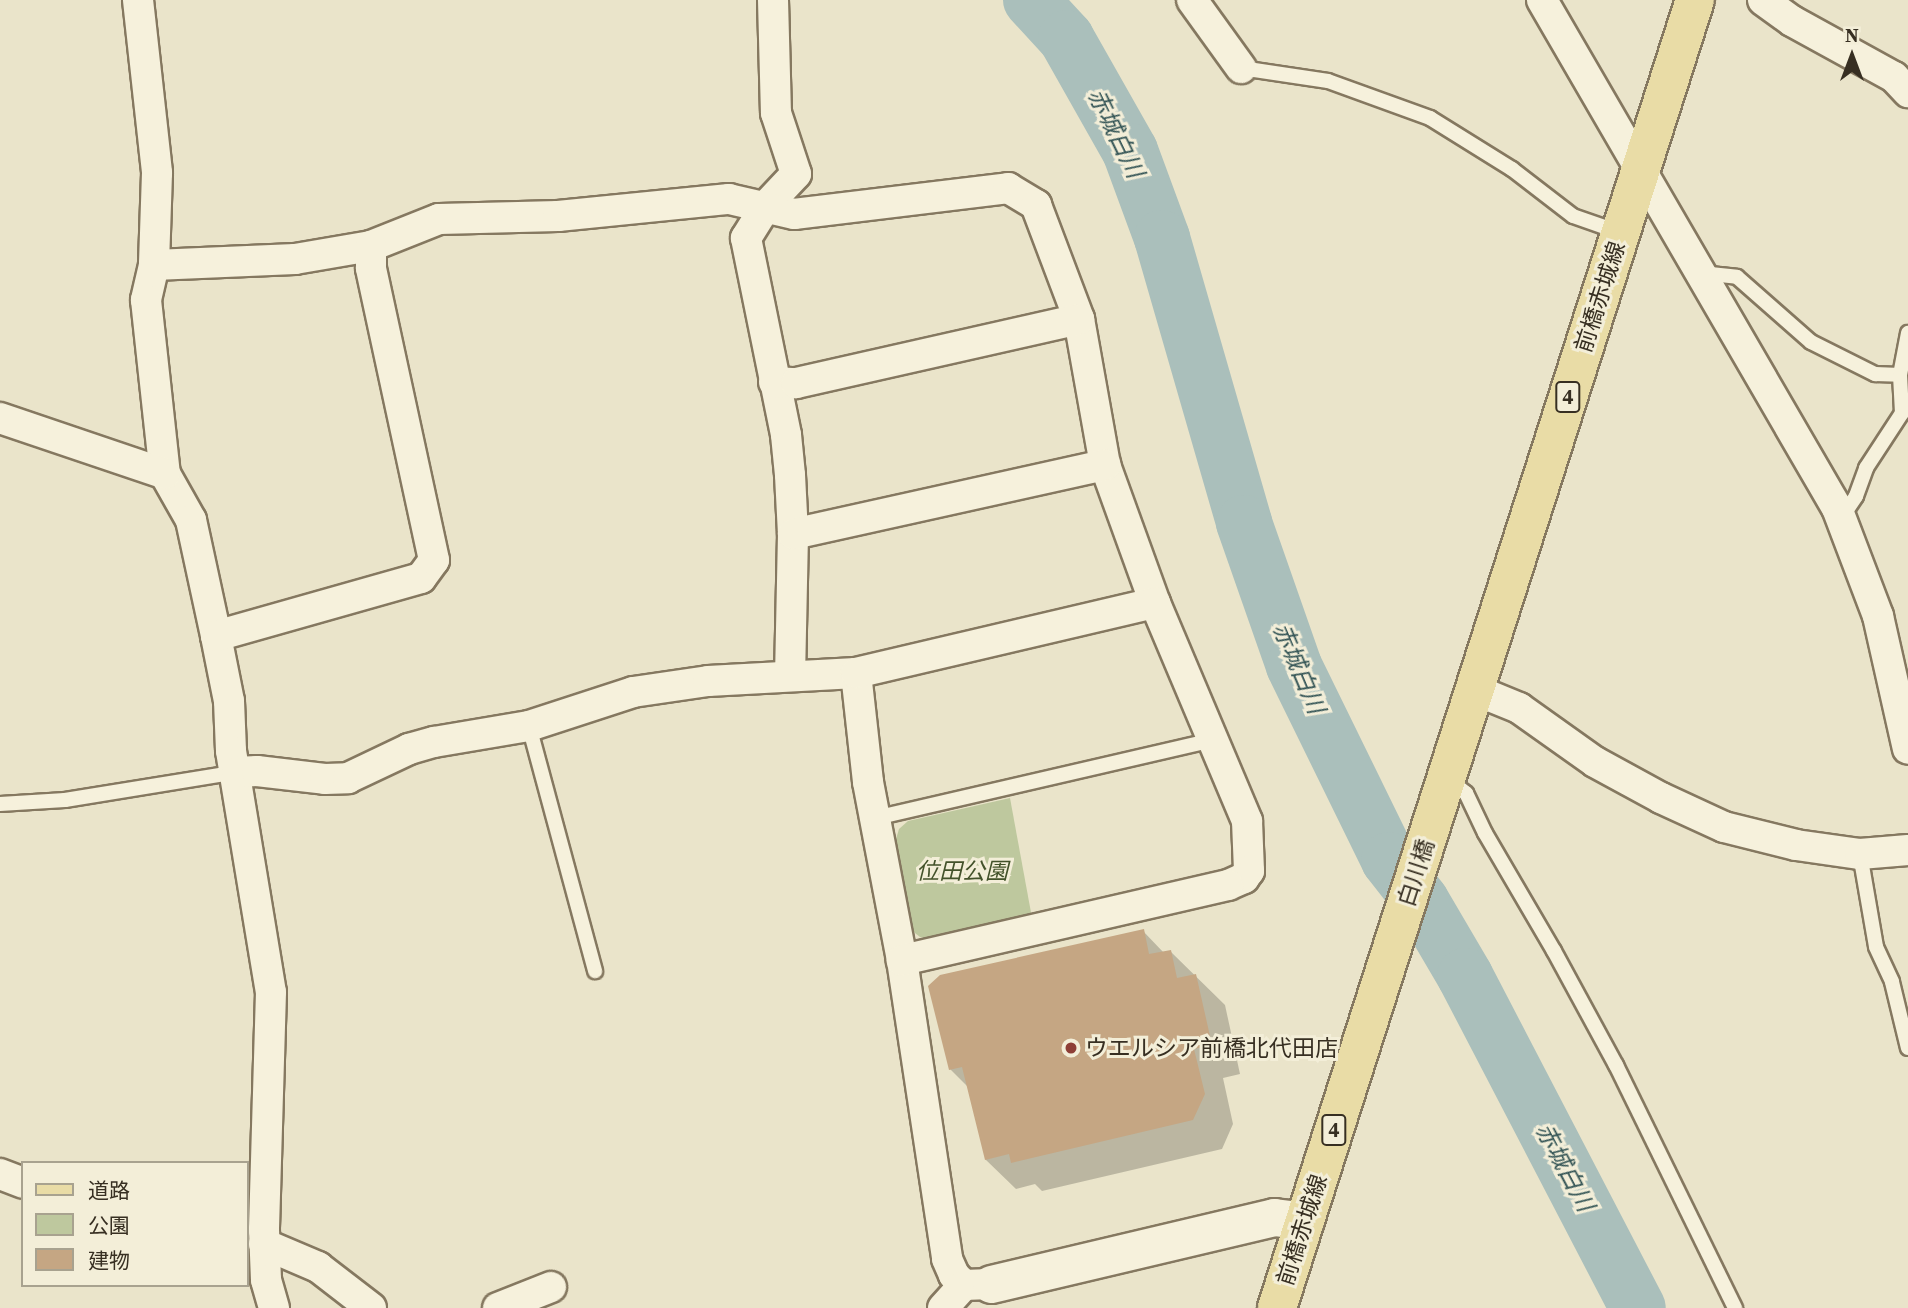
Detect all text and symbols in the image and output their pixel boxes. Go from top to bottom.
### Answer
north arrow [1817,21,1887,91]
text: N [1845,22,1859,48]
water label: 赤城白川 [1082,84,1150,182]
street label: 前橋赤城線 [1569,238,1631,356]
road number: 4 [1554,380,1582,414]
water label: 赤城白川 [1267,618,1331,718]
street label: 白川橋 [1392,836,1440,910]
park label: 位田公園 [916,857,1008,885]
place label: ウエルシア前橋北代田店 [1085,1034,1338,1062]
marker: ウエルシア前橋北代田店 [1063,1040,1079,1056]
road number: 4 [1320,1112,1348,1148]
water label: 赤城白川 [1530,1118,1600,1216]
legend [21,1161,248,1287]
street label: 前橋赤城線 [1271,1171,1333,1289]
text: 道路 [88,1176,130,1205]
text: 公園 [88,1211,130,1240]
text: 建物 [88,1246,130,1275]

